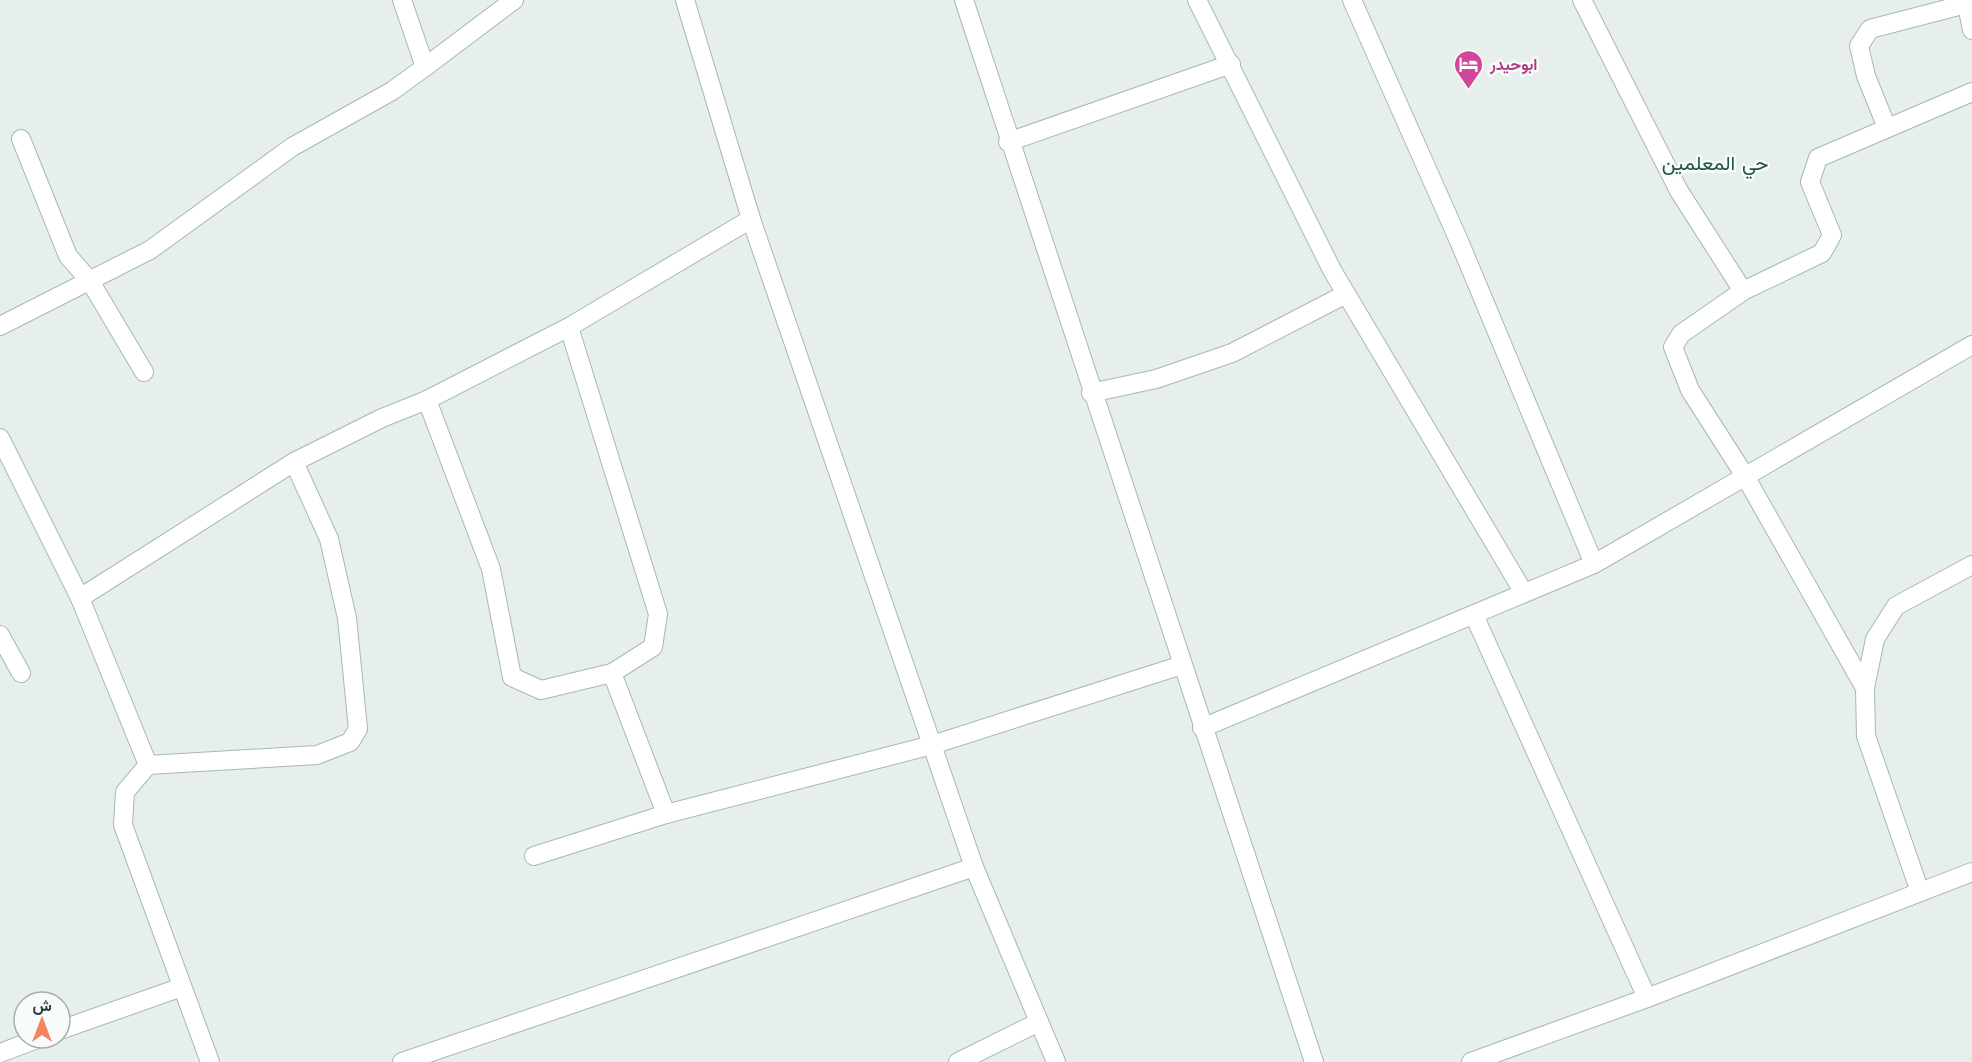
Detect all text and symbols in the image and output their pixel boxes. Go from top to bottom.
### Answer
hotel icon: ابوحيدر [1453,48,1485,90]
place label: ابوحيدر [1489,55,1537,75]
district label: حي المعلمين [1662,151,1768,180]
north arrow [12,990,72,1050]
text: ش [32,996,52,1015]

